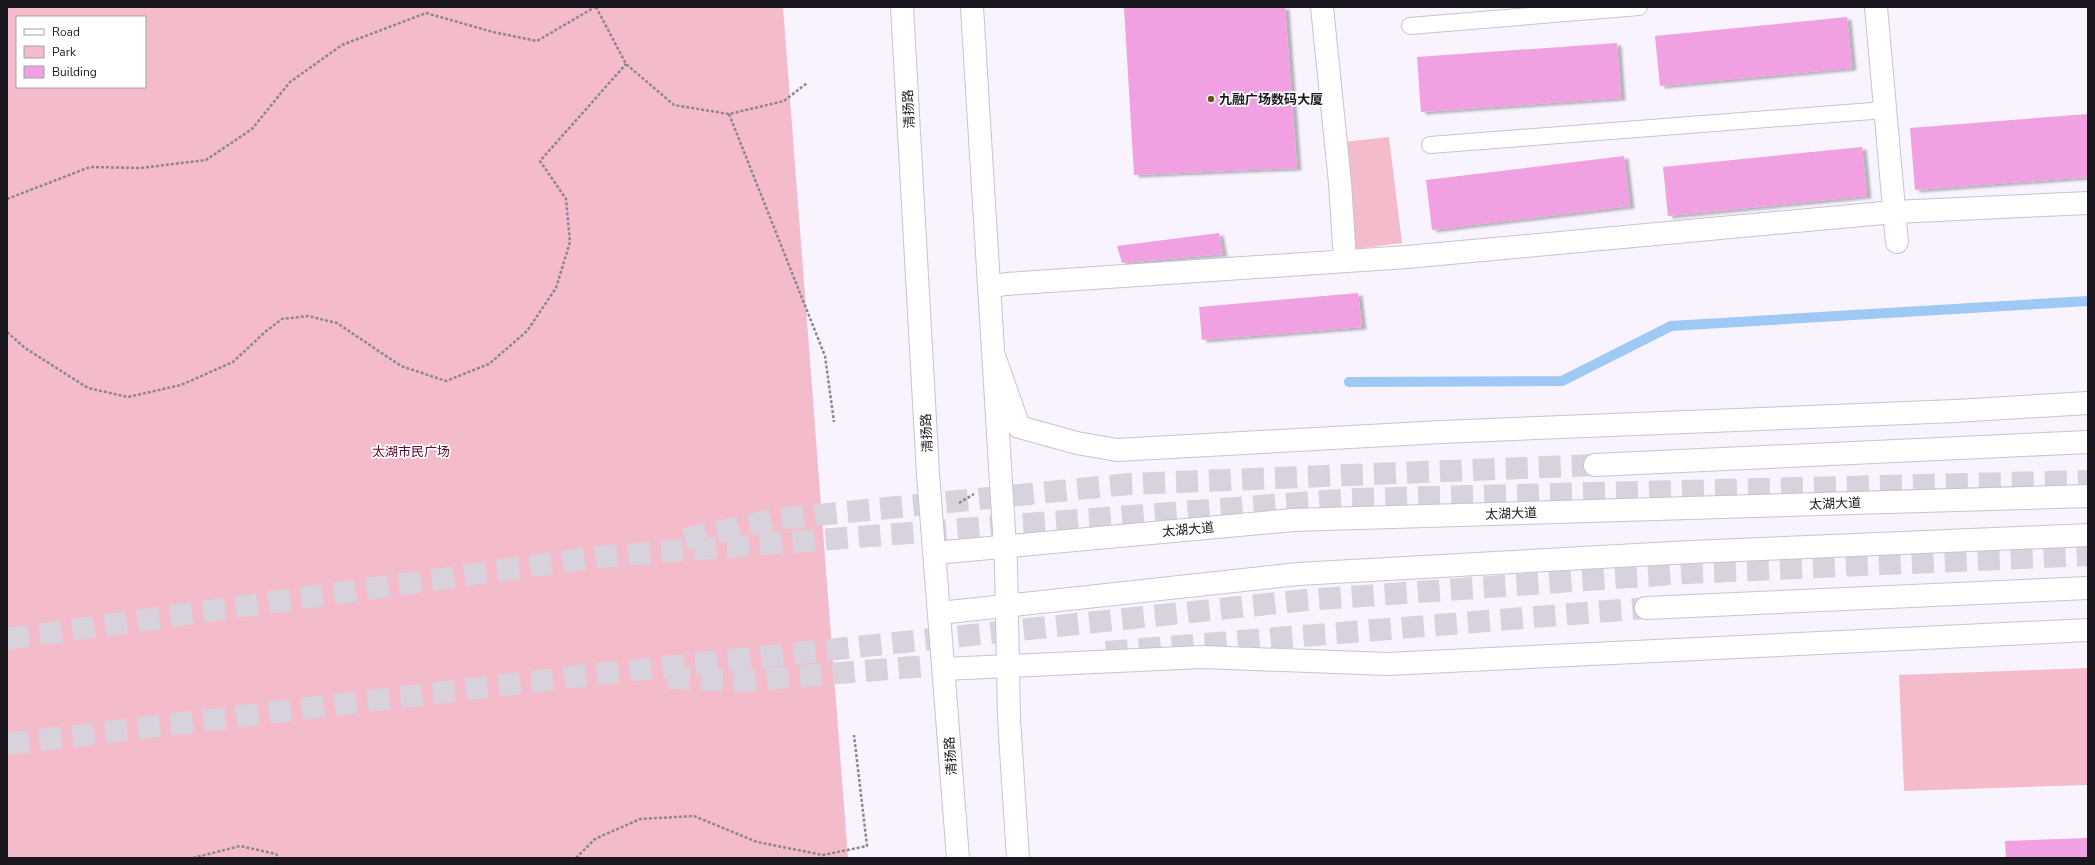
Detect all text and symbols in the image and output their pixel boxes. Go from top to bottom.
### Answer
legend [16,16,146,88]
text: Road [52,24,80,40]
text: Park [52,44,77,60]
text: Building [52,64,97,80]
street label: 清扬路 [899,89,919,129]
place label: 九融广场数码大厦 [1219,91,1323,109]
marker: 九融广场数码大厦 [1206,94,1216,104]
street label: 清扬路 [917,413,937,453]
park label: 太湖市民广场 [372,443,450,461]
street label: 太湖大道 [1809,494,1861,514]
street label: 太湖大道 [1485,504,1537,524]
street label: 太湖大道 [1161,519,1215,541]
street label: 清扬路 [941,736,961,776]

